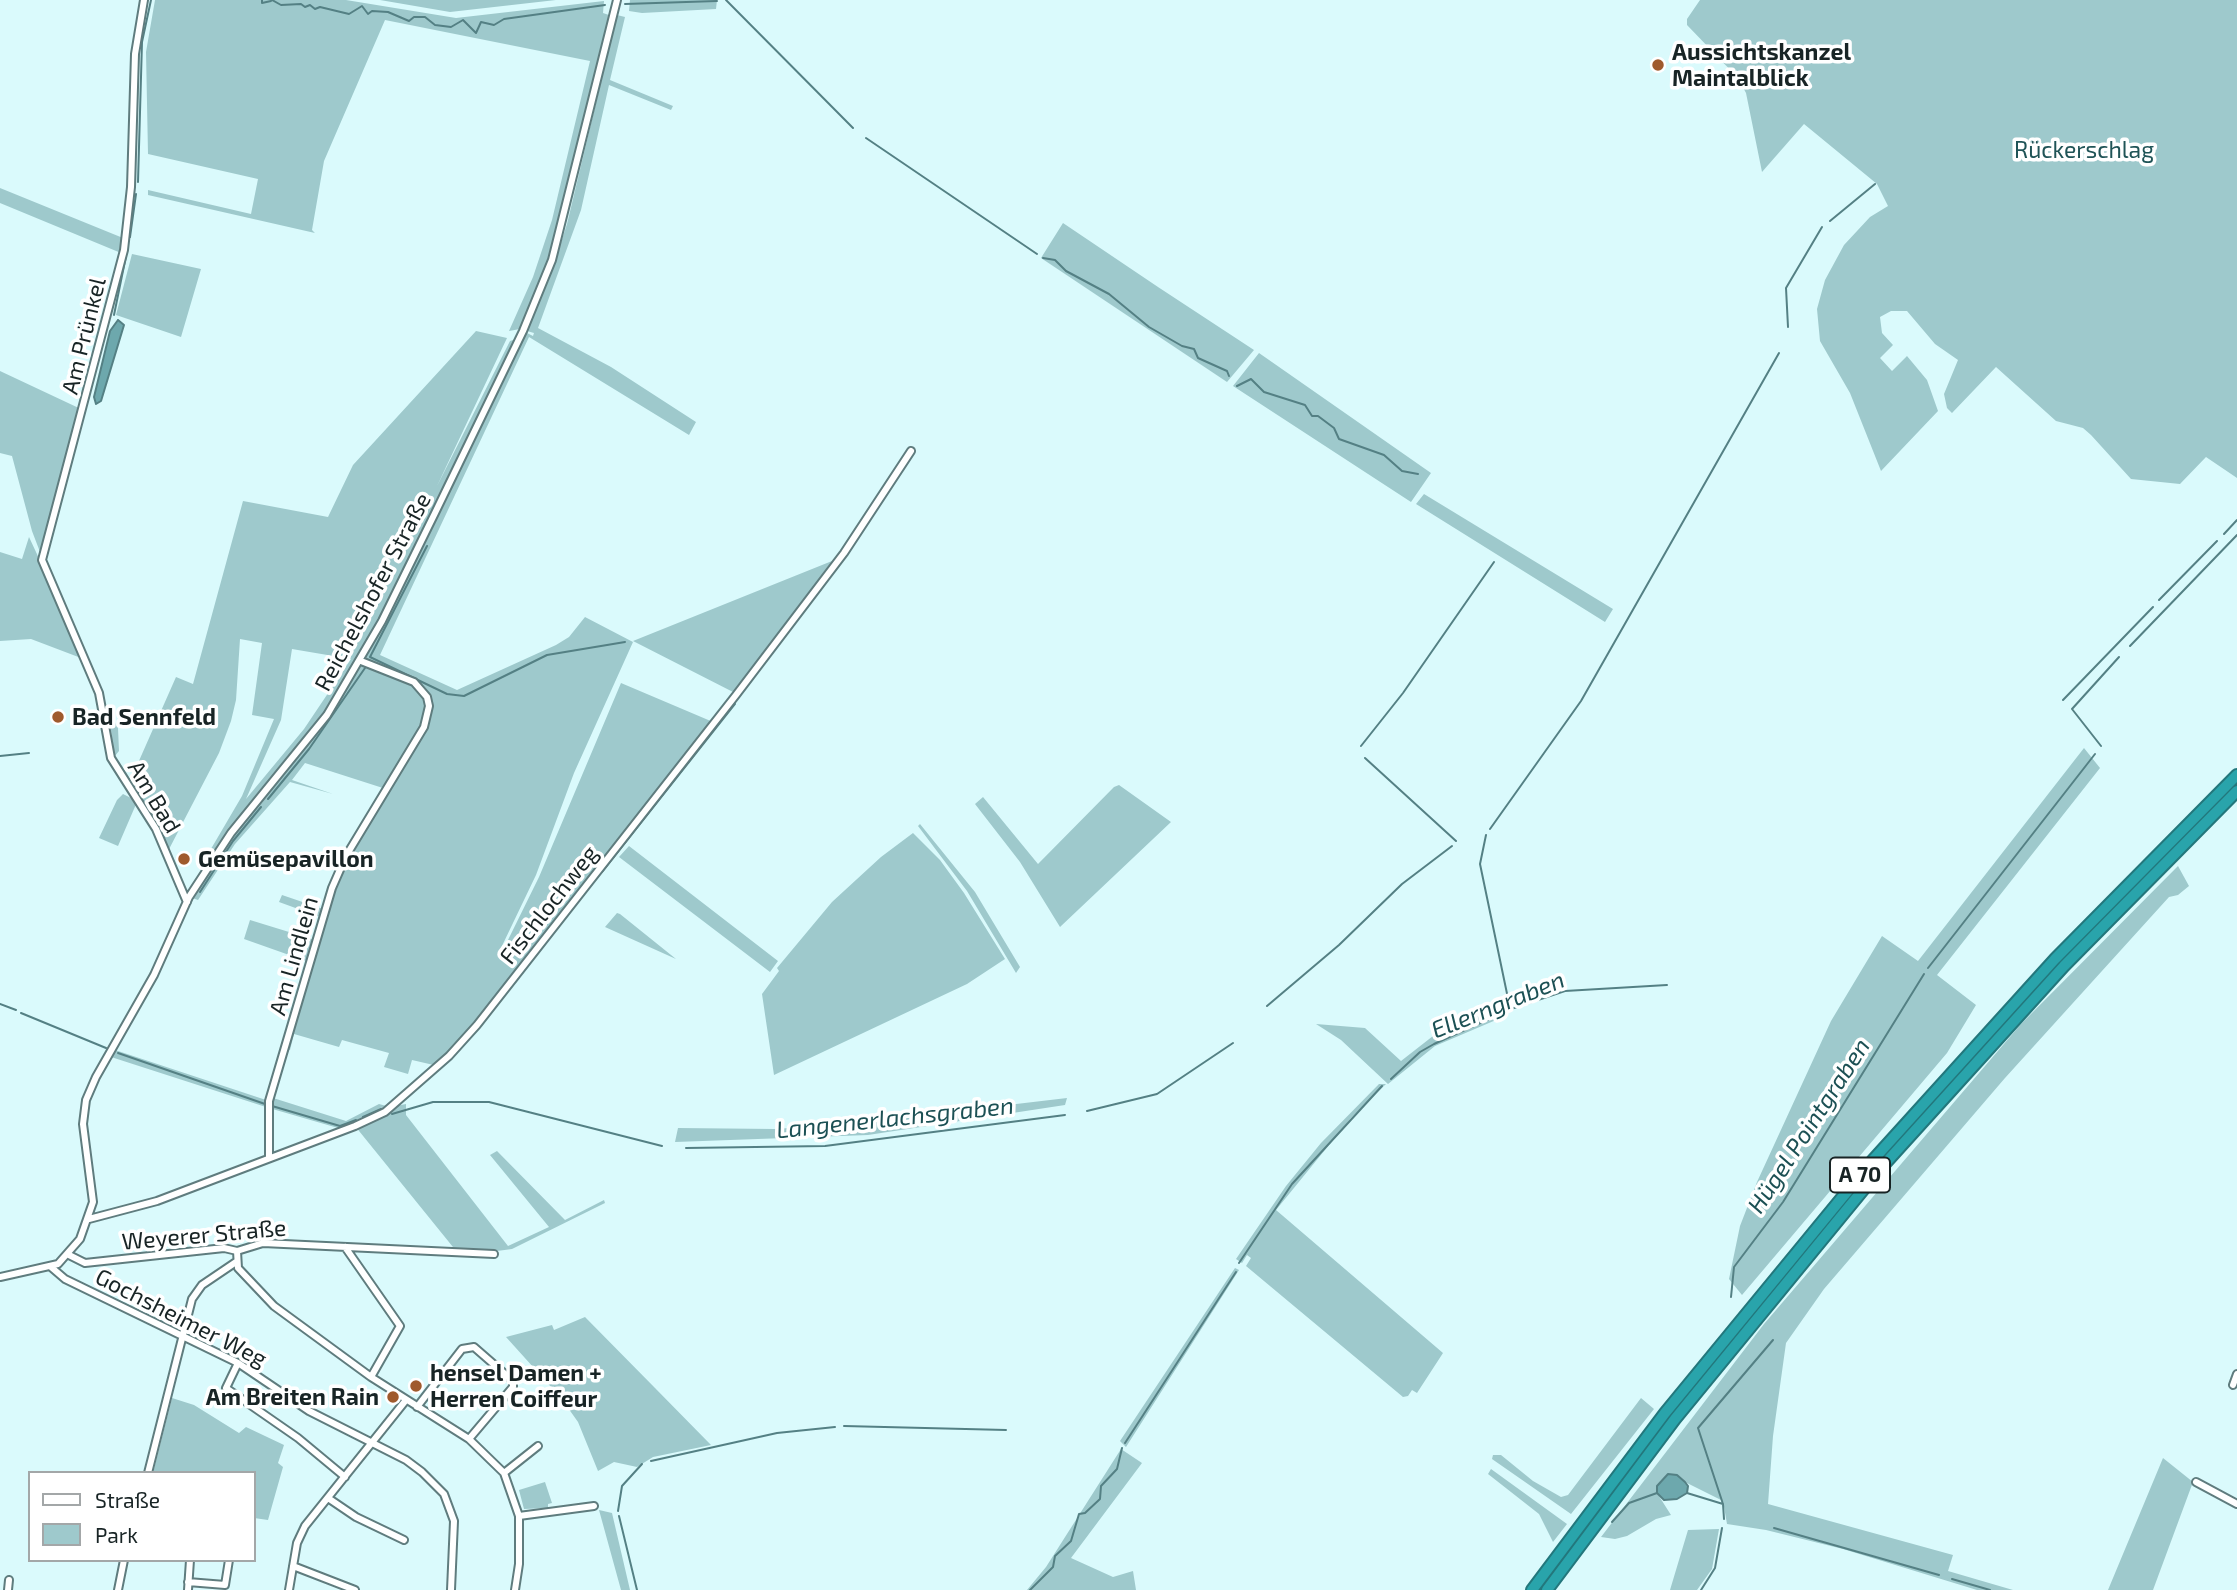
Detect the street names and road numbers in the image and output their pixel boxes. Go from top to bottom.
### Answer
street label: Am Prünkel [56,275,112,397]
street label: Reichelshofer Straße [309,488,437,696]
street label: Am Bad [122,756,186,838]
street label: Fischlochweg [494,840,604,970]
street label: Am Lindlein [264,894,324,1018]
road number: A 70 [1830,1158,1890,1192]
street label: Weyerer Straße [121,1214,287,1256]
street label: Gochsheimer Weg [91,1263,271,1373]

